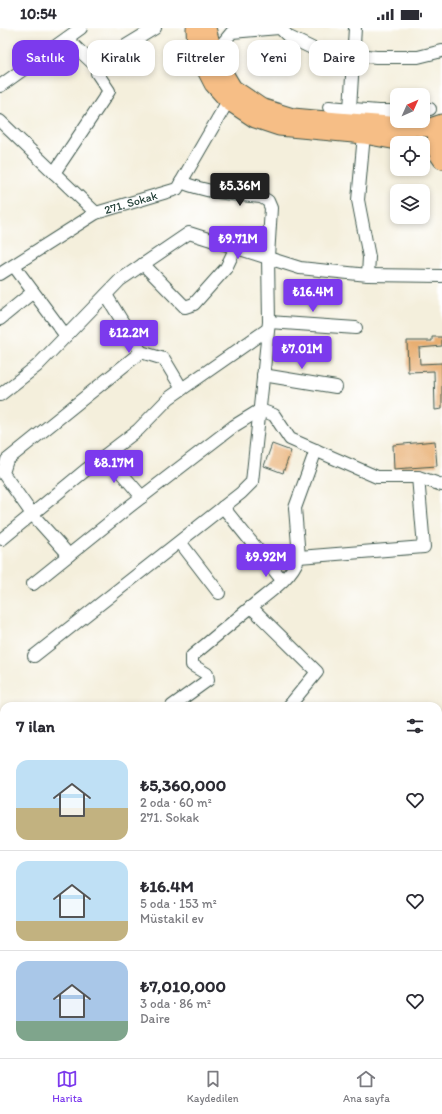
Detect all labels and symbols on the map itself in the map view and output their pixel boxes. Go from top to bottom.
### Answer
north arrow [390,88,430,128]
pin: ₺5.36M [207,173,273,207]
street label: 271. Sokak [103,188,159,217]
pin: ₺9.71M [205,226,271,260]
pin: ₺16.4M [280,279,346,313]
pin: ₺12.2M [96,320,162,354]
pin: ₺7.01M [269,336,335,370]
pin: ₺8.17M [81,450,147,484]
pin: ₺9.92M [233,544,299,578]

